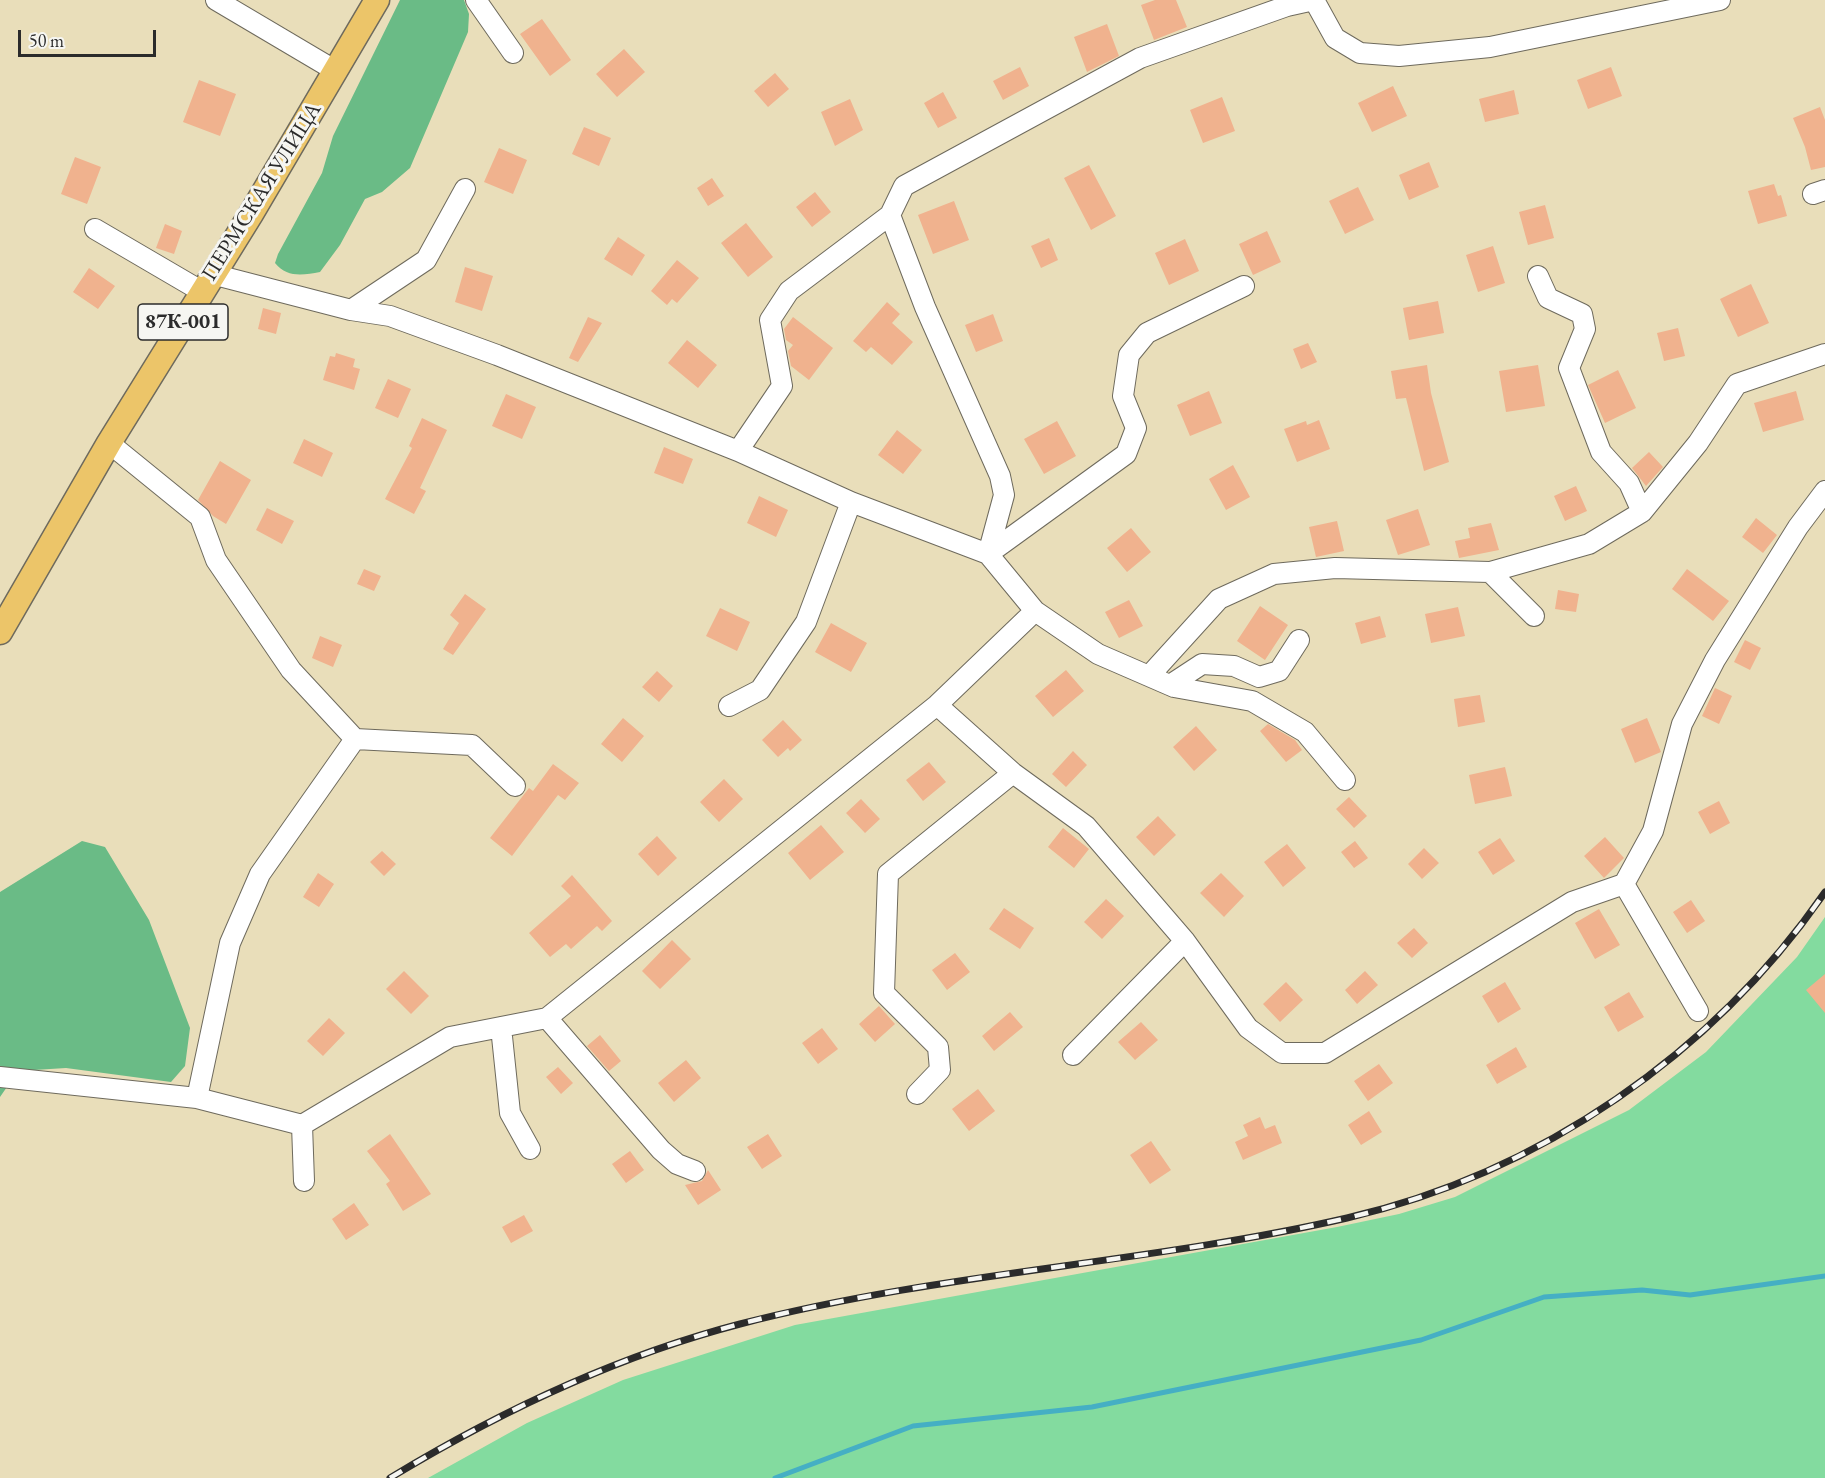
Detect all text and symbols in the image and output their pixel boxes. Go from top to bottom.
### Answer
scale bar [21,18,159,56]
text: 50 m [29,29,64,52]
street label: ПЕРМСКАЯ УЛИЦА [196,98,328,286]
road number: 87К-001 [138,304,228,340]

